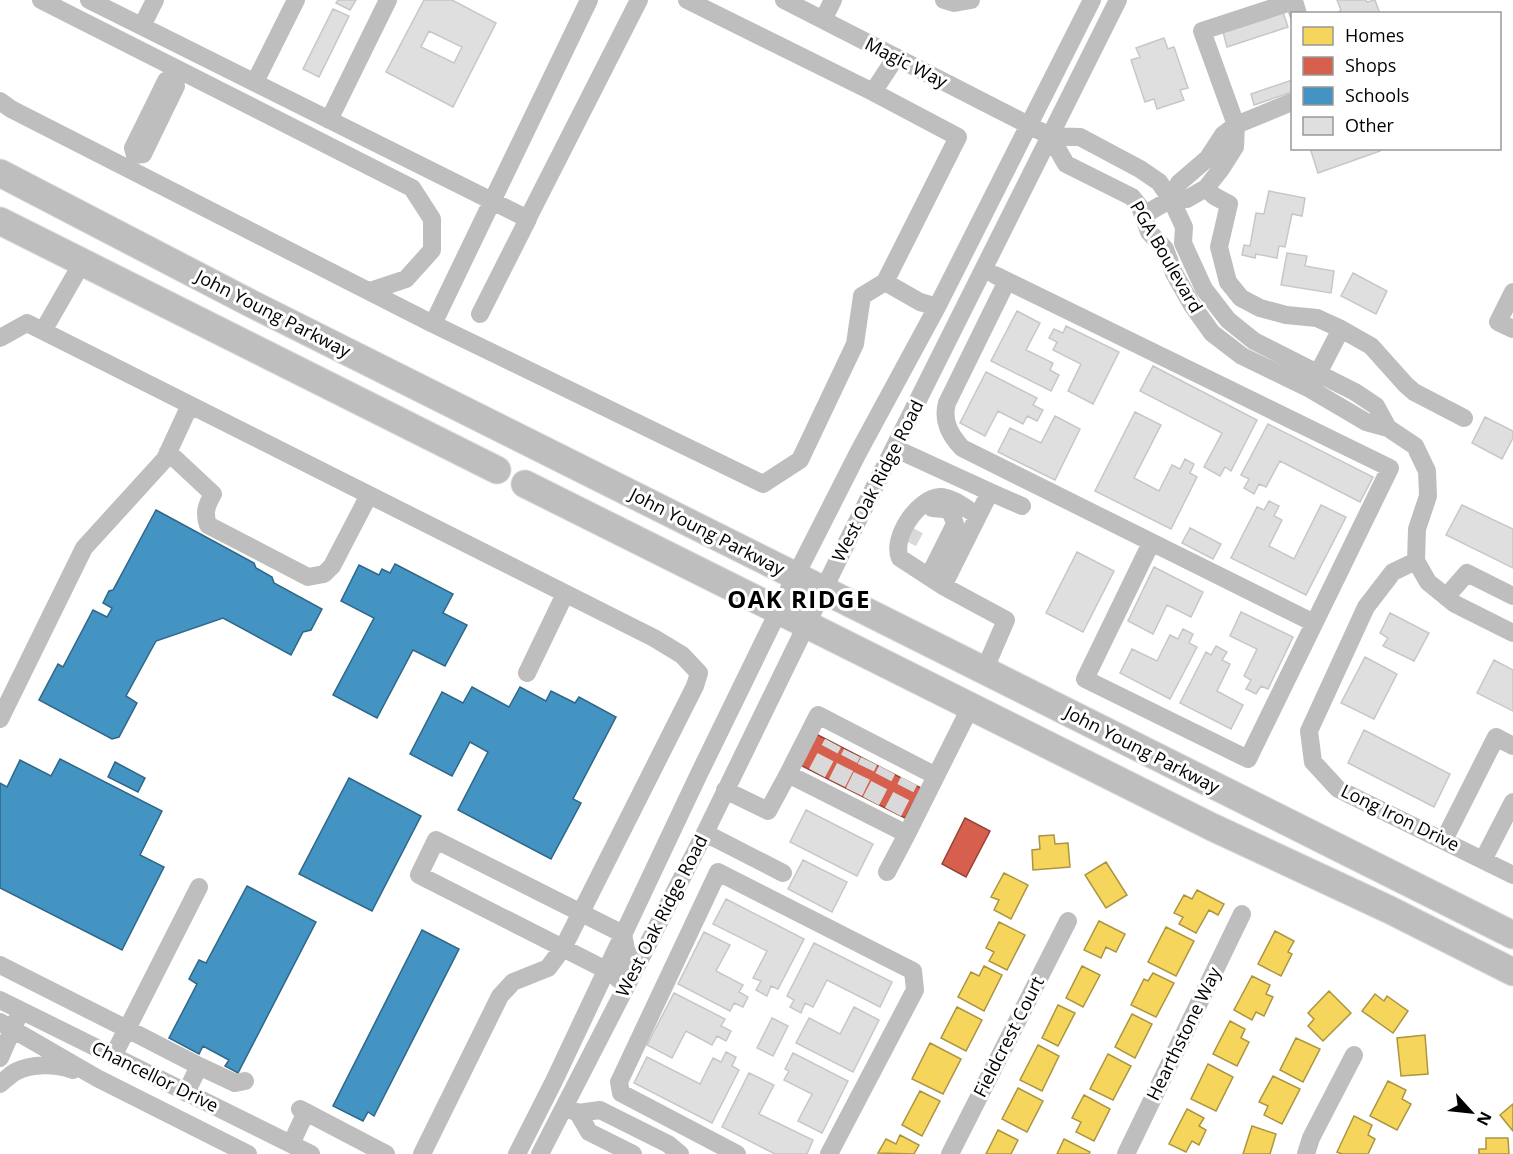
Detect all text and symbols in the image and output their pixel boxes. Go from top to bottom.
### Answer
legend [1291,12,1501,150]
text: Homes [1345,23,1404,47]
street label: Magic Way [861,31,953,94]
text: Shops [1345,53,1396,77]
text: Schools [1345,83,1409,107]
text: Other [1345,113,1395,137]
street label: PGA Boulevard [1125,196,1209,317]
street label: John Young Parkway [190,263,356,363]
street label: West Oak Ridge Road [826,395,928,566]
street label: John Young Parkway [624,481,790,581]
district label: OAK RIDGE [727,582,871,615]
street label: John Young Parkway [1059,699,1225,799]
street label: Long Iron Drive [1337,778,1464,856]
street label: West Oak Ridge Road [610,830,712,1001]
street label: Hearthstone Way [1140,962,1226,1104]
street label: Fieldcrest Court [967,972,1049,1101]
street label: Chancellor Drive [88,1035,223,1117]
north arrow [1441,1082,1501,1142]
text: N [1472,1108,1497,1130]

